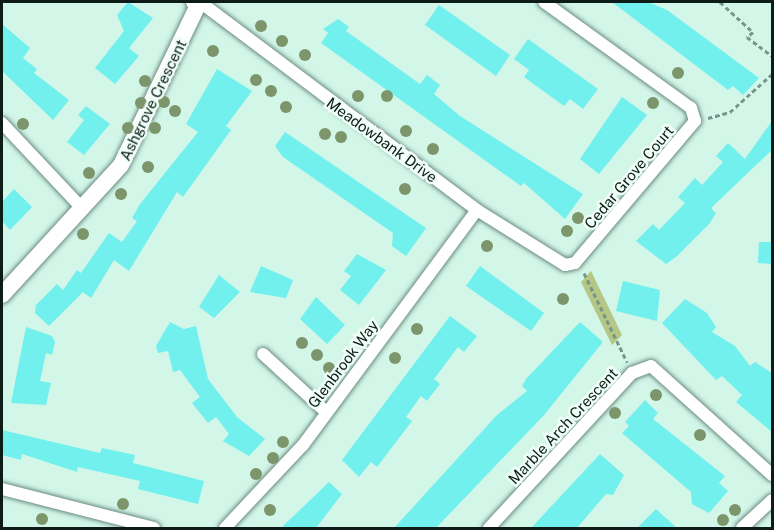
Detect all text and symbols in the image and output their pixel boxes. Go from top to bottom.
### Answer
street label: Ashgrove Crescent [116,37,190,163]
street label: Meadowbank Drive [323,94,441,186]
street label: Cedar Grove Court [581,122,677,232]
street label: Glenbrook Way [304,316,382,412]
street label: Marble Arch Crescent [504,364,622,488]

